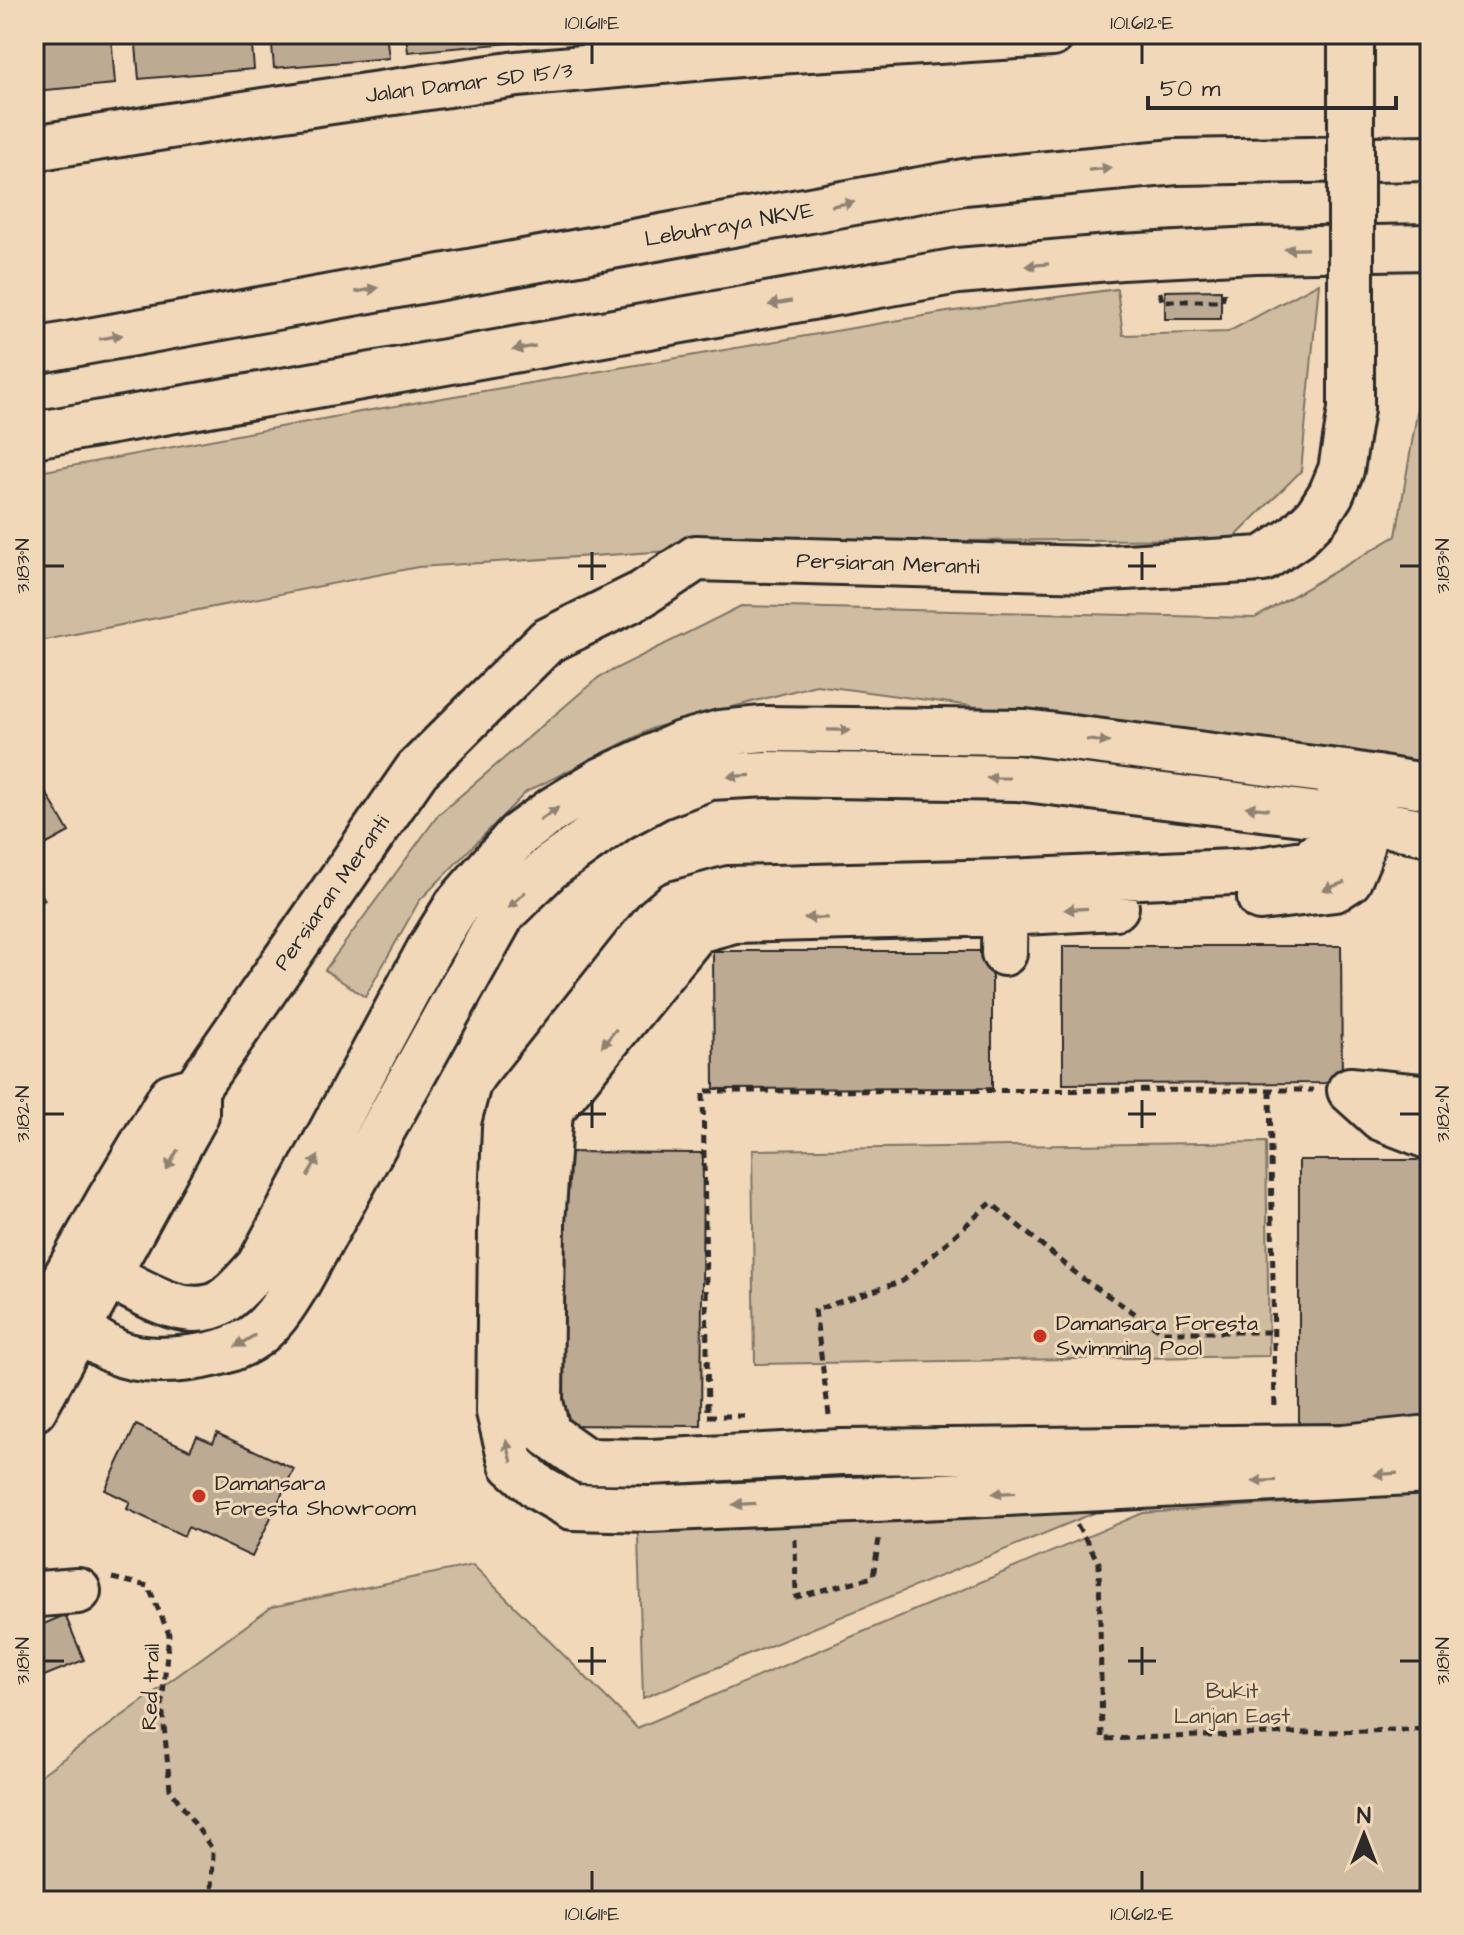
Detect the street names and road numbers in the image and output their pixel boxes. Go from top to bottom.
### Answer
street label: Jalan Damar SD 15/3 [363,55,575,111]
street label: Lebuhraya NKVE [642,195,816,256]
street label: Persiaran Meranti [796,545,980,583]
street label: Persiaran Meranti [267,809,397,977]
street label: Red trail [134,1643,168,1731]

